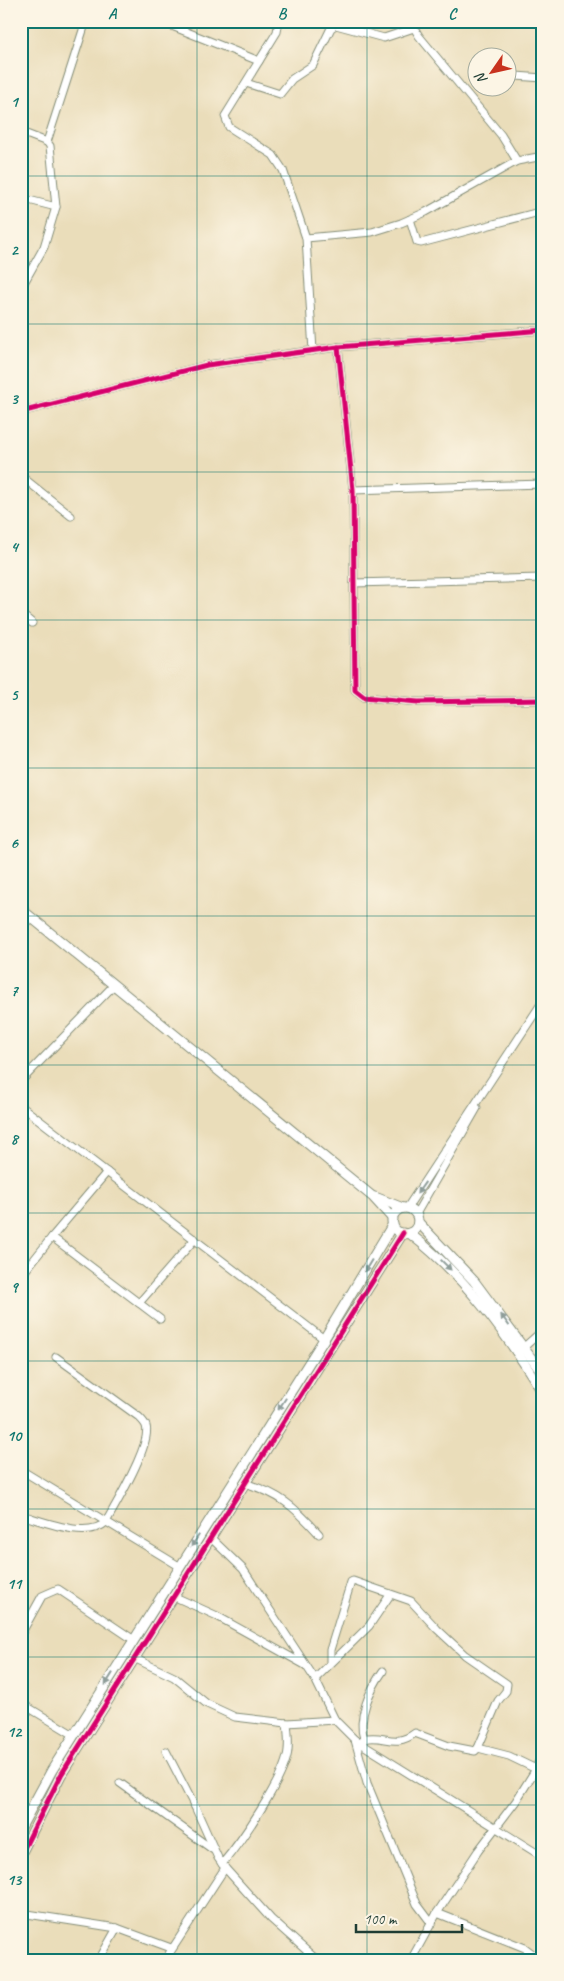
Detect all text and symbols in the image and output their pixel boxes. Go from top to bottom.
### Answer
text: A [108,4,118,24]
text: B [278,4,288,24]
text: C [448,4,458,24]
north arrow [466,48,516,98]
text: N [471,69,491,87]
text: 1 [10,92,19,112]
text: 2 [10,240,19,260]
text: 3 [10,389,19,409]
text: 4 [10,537,19,557]
text: 5 [11,685,20,705]
text: 6 [10,833,19,853]
text: 7 [10,981,19,1001]
text: 8 [10,1129,19,1149]
one-way arrow [416,1181,426,1195]
one-way arrow [440,1258,452,1270]
one-way arrow [363,1259,372,1272]
text: 9 [10,1277,19,1297]
one-way arrow [499,1314,510,1327]
one-way arrow [277,1397,287,1411]
text: 10 [7,1426,23,1446]
one-way arrow [190,1535,200,1548]
text: 11 [7,1574,23,1594]
one-way arrow [105,1673,114,1686]
text: 12 [7,1722,23,1742]
text: 13 [7,1870,23,1890]
scale bar [356,1901,463,1933]
text: 100 m [364,1910,398,1929]

